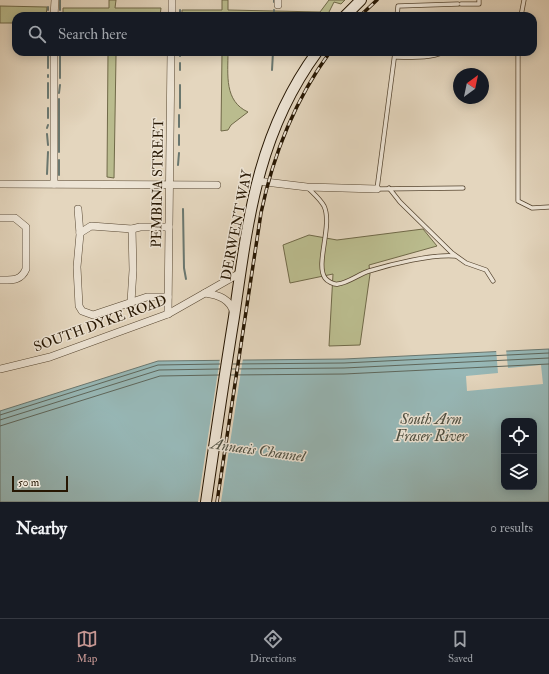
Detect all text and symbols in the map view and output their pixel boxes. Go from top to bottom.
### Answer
search box [12,12,537,56]
icon: search [26,23,48,45]
text: Search here [58,25,127,44]
north arrow [453,68,489,104]
street label: PEMBINA STREET [148,118,167,248]
street label: DERWENT WAY [217,168,256,282]
street label: SOUTH DYKE ROAD [31,291,169,355]
water label: South Arm Fraser River [394,410,469,446]
map controls [501,418,537,490]
button: locate [501,418,537,454]
water label: Annacis Channel [208,434,308,467]
button: layers [501,454,537,490]
scale bar [12,474,68,493]
text: 50 m [18,476,39,489]
text: Nearby [16,518,67,539]
text: 0 results [490,520,533,536]
tab: Map [76,628,98,665]
tab: Directions [250,628,296,665]
tab: Saved [448,628,473,665]

